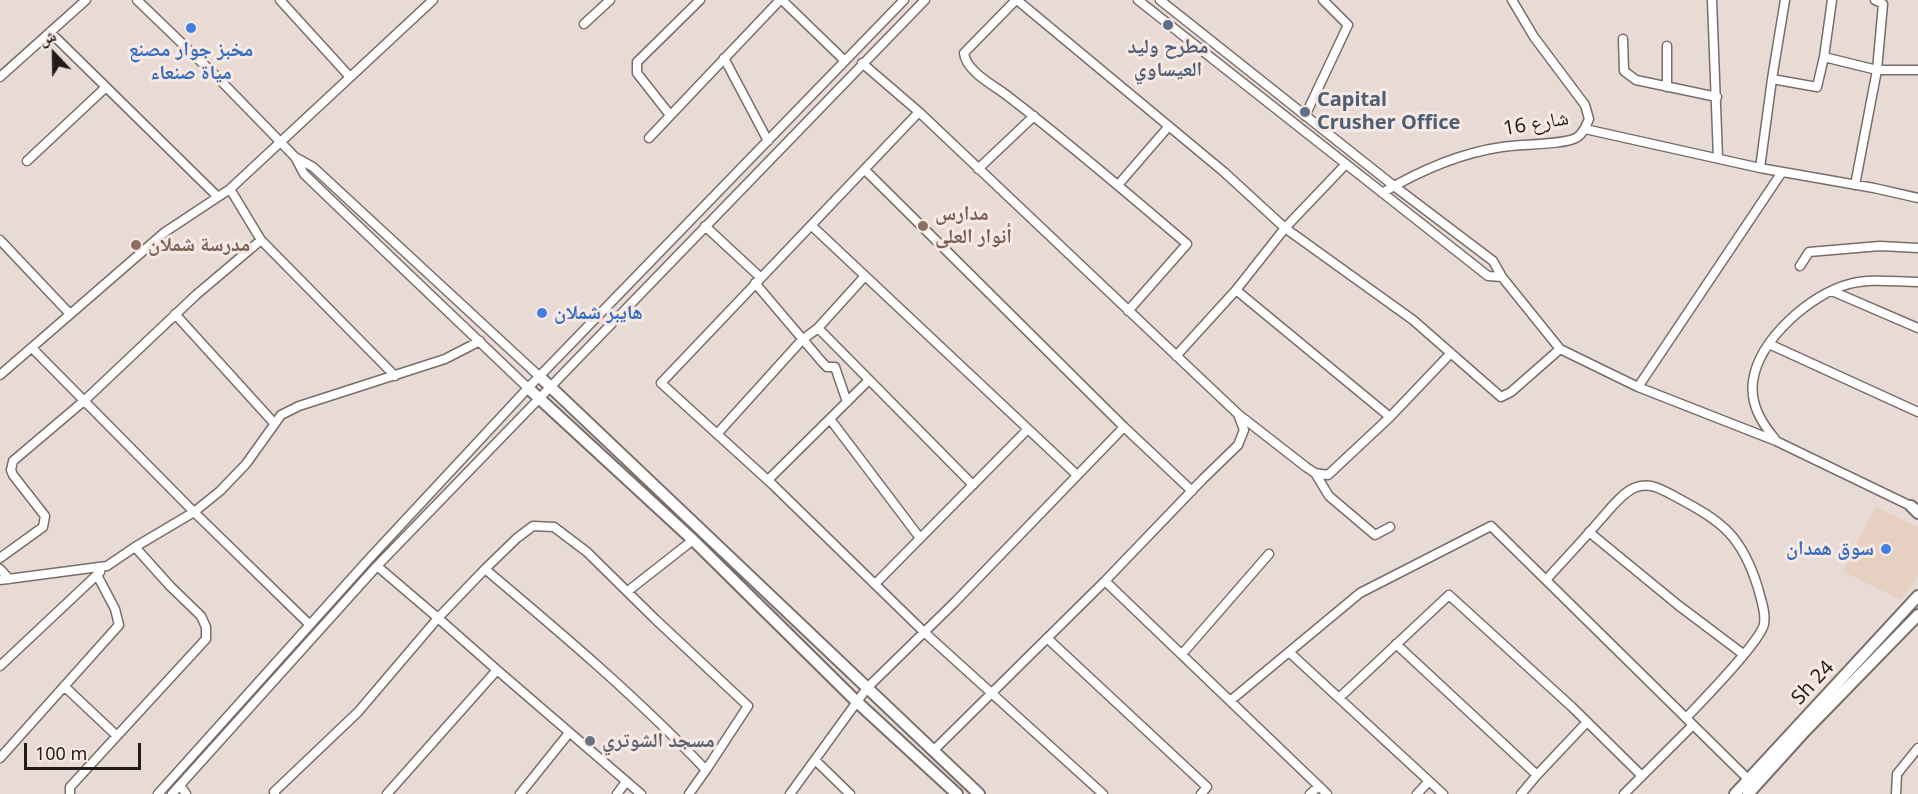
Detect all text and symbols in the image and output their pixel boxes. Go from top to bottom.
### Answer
marker: مطرح وليد العيساوي [1161,18,1175,32]
marker: مخبز جوار مصنع مياة صنعاء [184,21,198,35]
north arrow [24,24,84,84]
text: ش [35,24,59,51]
place label: مطرح وليد العيساوي [1128,35,1208,82]
place label: مخبز جوار مصنع مياة صنعاء [129,38,253,85]
place label: Capital Crusher Office [1317,88,1460,135]
marker: Capital Crusher Office [1298,105,1312,119]
street label: شارع 16 [1501,106,1571,142]
place label: مدارس أنوار العلى [935,202,1012,249]
marker: مدارس أنوار العلى [916,219,930,233]
place label: مدرسة شملان [148,233,250,257]
marker: مدرسة شملان [129,238,143,252]
place label: هايبر شملان [554,301,643,325]
marker: هايبر شملان [535,306,549,320]
place label: سوق همدان [1786,537,1874,561]
marker: سوق همدان [1879,542,1893,556]
street label: Sh 24 [1787,656,1839,710]
place label: مسجد الشوتري [602,729,715,753]
scale bar [27,731,144,769]
marker: مسجد الشوتري [583,734,597,748]
text: 100 m [35,741,87,765]

